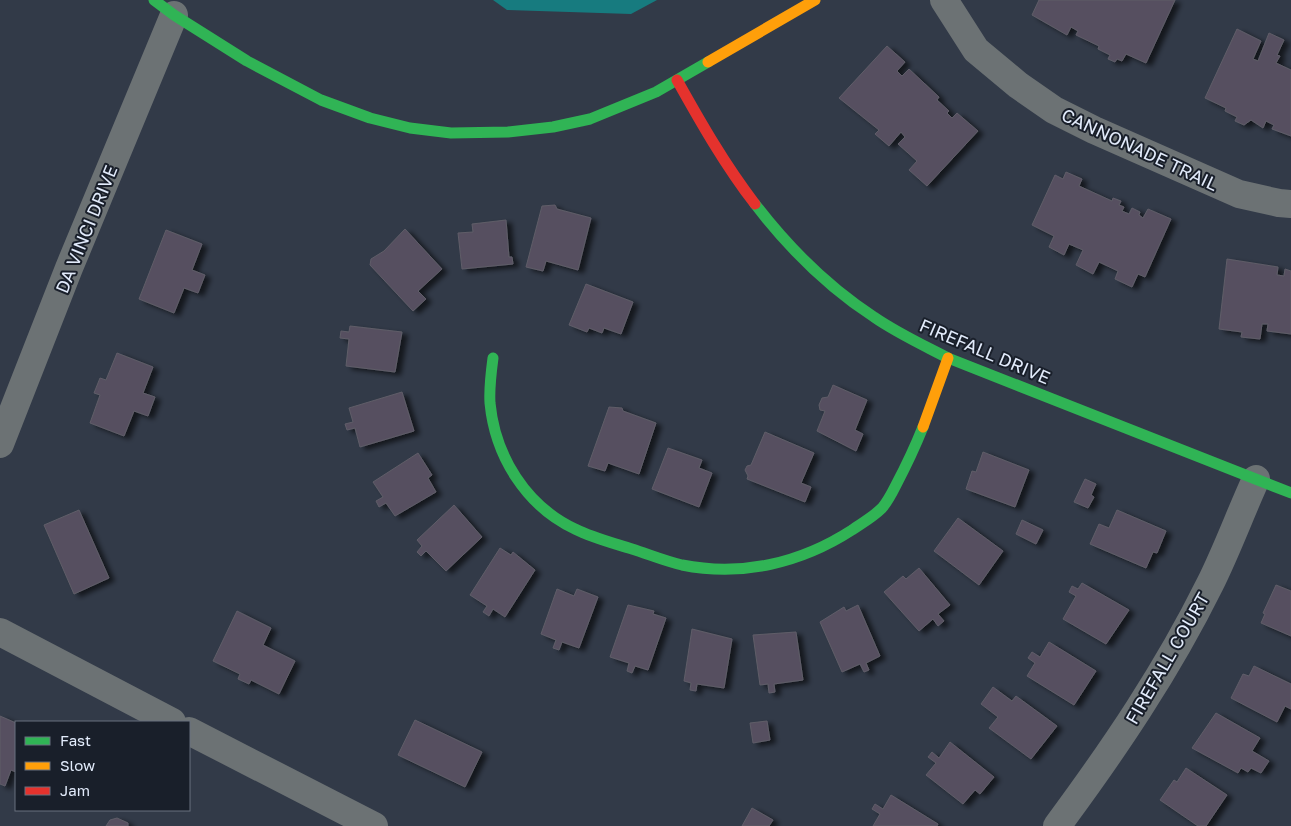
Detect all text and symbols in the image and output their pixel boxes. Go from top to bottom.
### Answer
street label: CANNONADE TRAIL [1058,103,1222,195]
street label: DA VINCI DRIVE [50,162,122,296]
street label: FIREFALL DRIVE [916,314,1054,388]
street label: FIREFALL COURT [1120,588,1214,728]
legend [15,721,190,811]
text: Fast [60,731,91,749]
text: Slow [60,756,95,774]
text: Jam [60,781,90,799]

